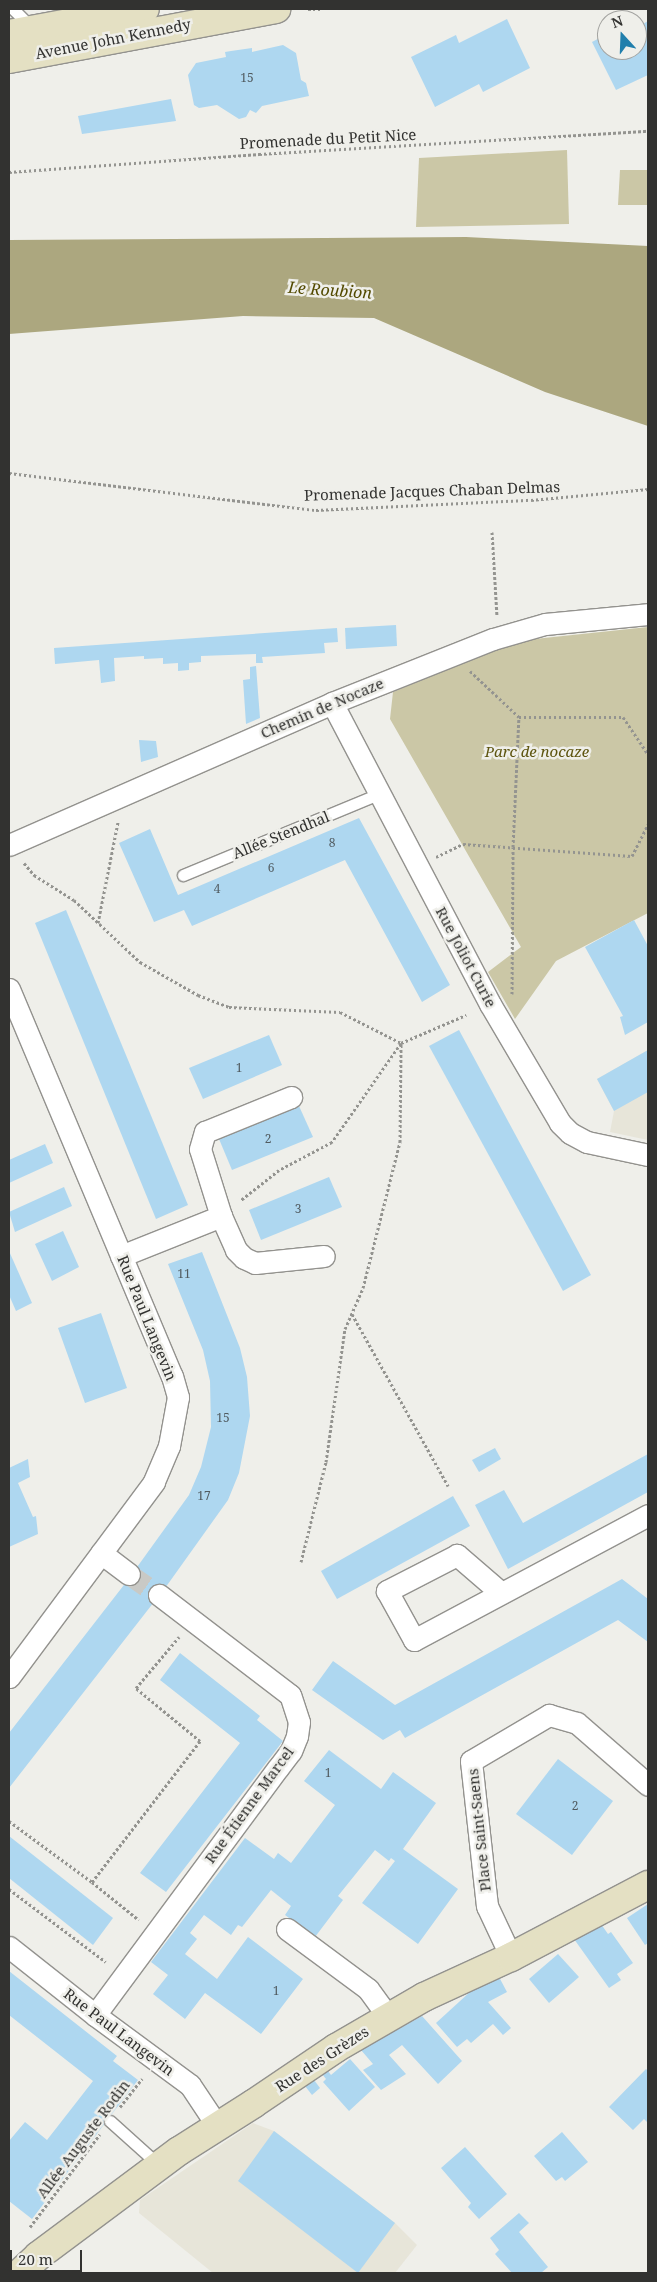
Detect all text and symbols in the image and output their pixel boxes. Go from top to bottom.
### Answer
north arrow [597,10,647,60]
text: N [609,11,625,32]
street label: Avenue John Kennedy [34,15,192,63]
house number: 15 [240,71,254,85]
street label: Promenade du Petit Nice [239,125,417,153]
water label: Le Roubion [287,277,373,303]
street label: Promenade Jacques Chaban Delmas [304,478,560,504]
street label: Chemin de Nocaze [258,674,386,742]
park label: Parc de nocaze [485,743,589,761]
street label: Allée Stendhal [230,807,332,863]
house number: 8 [329,836,335,850]
house number: 6 [268,861,274,875]
house number: 4 [214,882,220,896]
street label: Rue Joliot Curie [432,904,500,1010]
house number: 1 [236,1061,242,1075]
house number: 2 [265,1132,271,1146]
house number: 3 [295,1202,301,1216]
street label: Rue Paul Langevin [114,1253,180,1383]
house number: 11 [177,1267,191,1281]
house number: 15 [216,1411,230,1425]
house number: 17 [197,1489,211,1503]
street label: Rue Étienne Marcel [201,1743,297,1867]
house number: 1 [325,1766,331,1780]
street label: Place Saint-Saens [464,1768,494,1892]
house number: 2 [572,1799,578,1813]
house number: 1 [273,1984,279,1998]
street label: Rue Paul Langevin [60,1985,178,2079]
street label: Rue des Grèzes [272,2022,372,2096]
street label: Allée Auguste Rodin [33,2076,133,2202]
scale bar [12,2240,85,2272]
text: 20 m [18,2249,53,2269]

